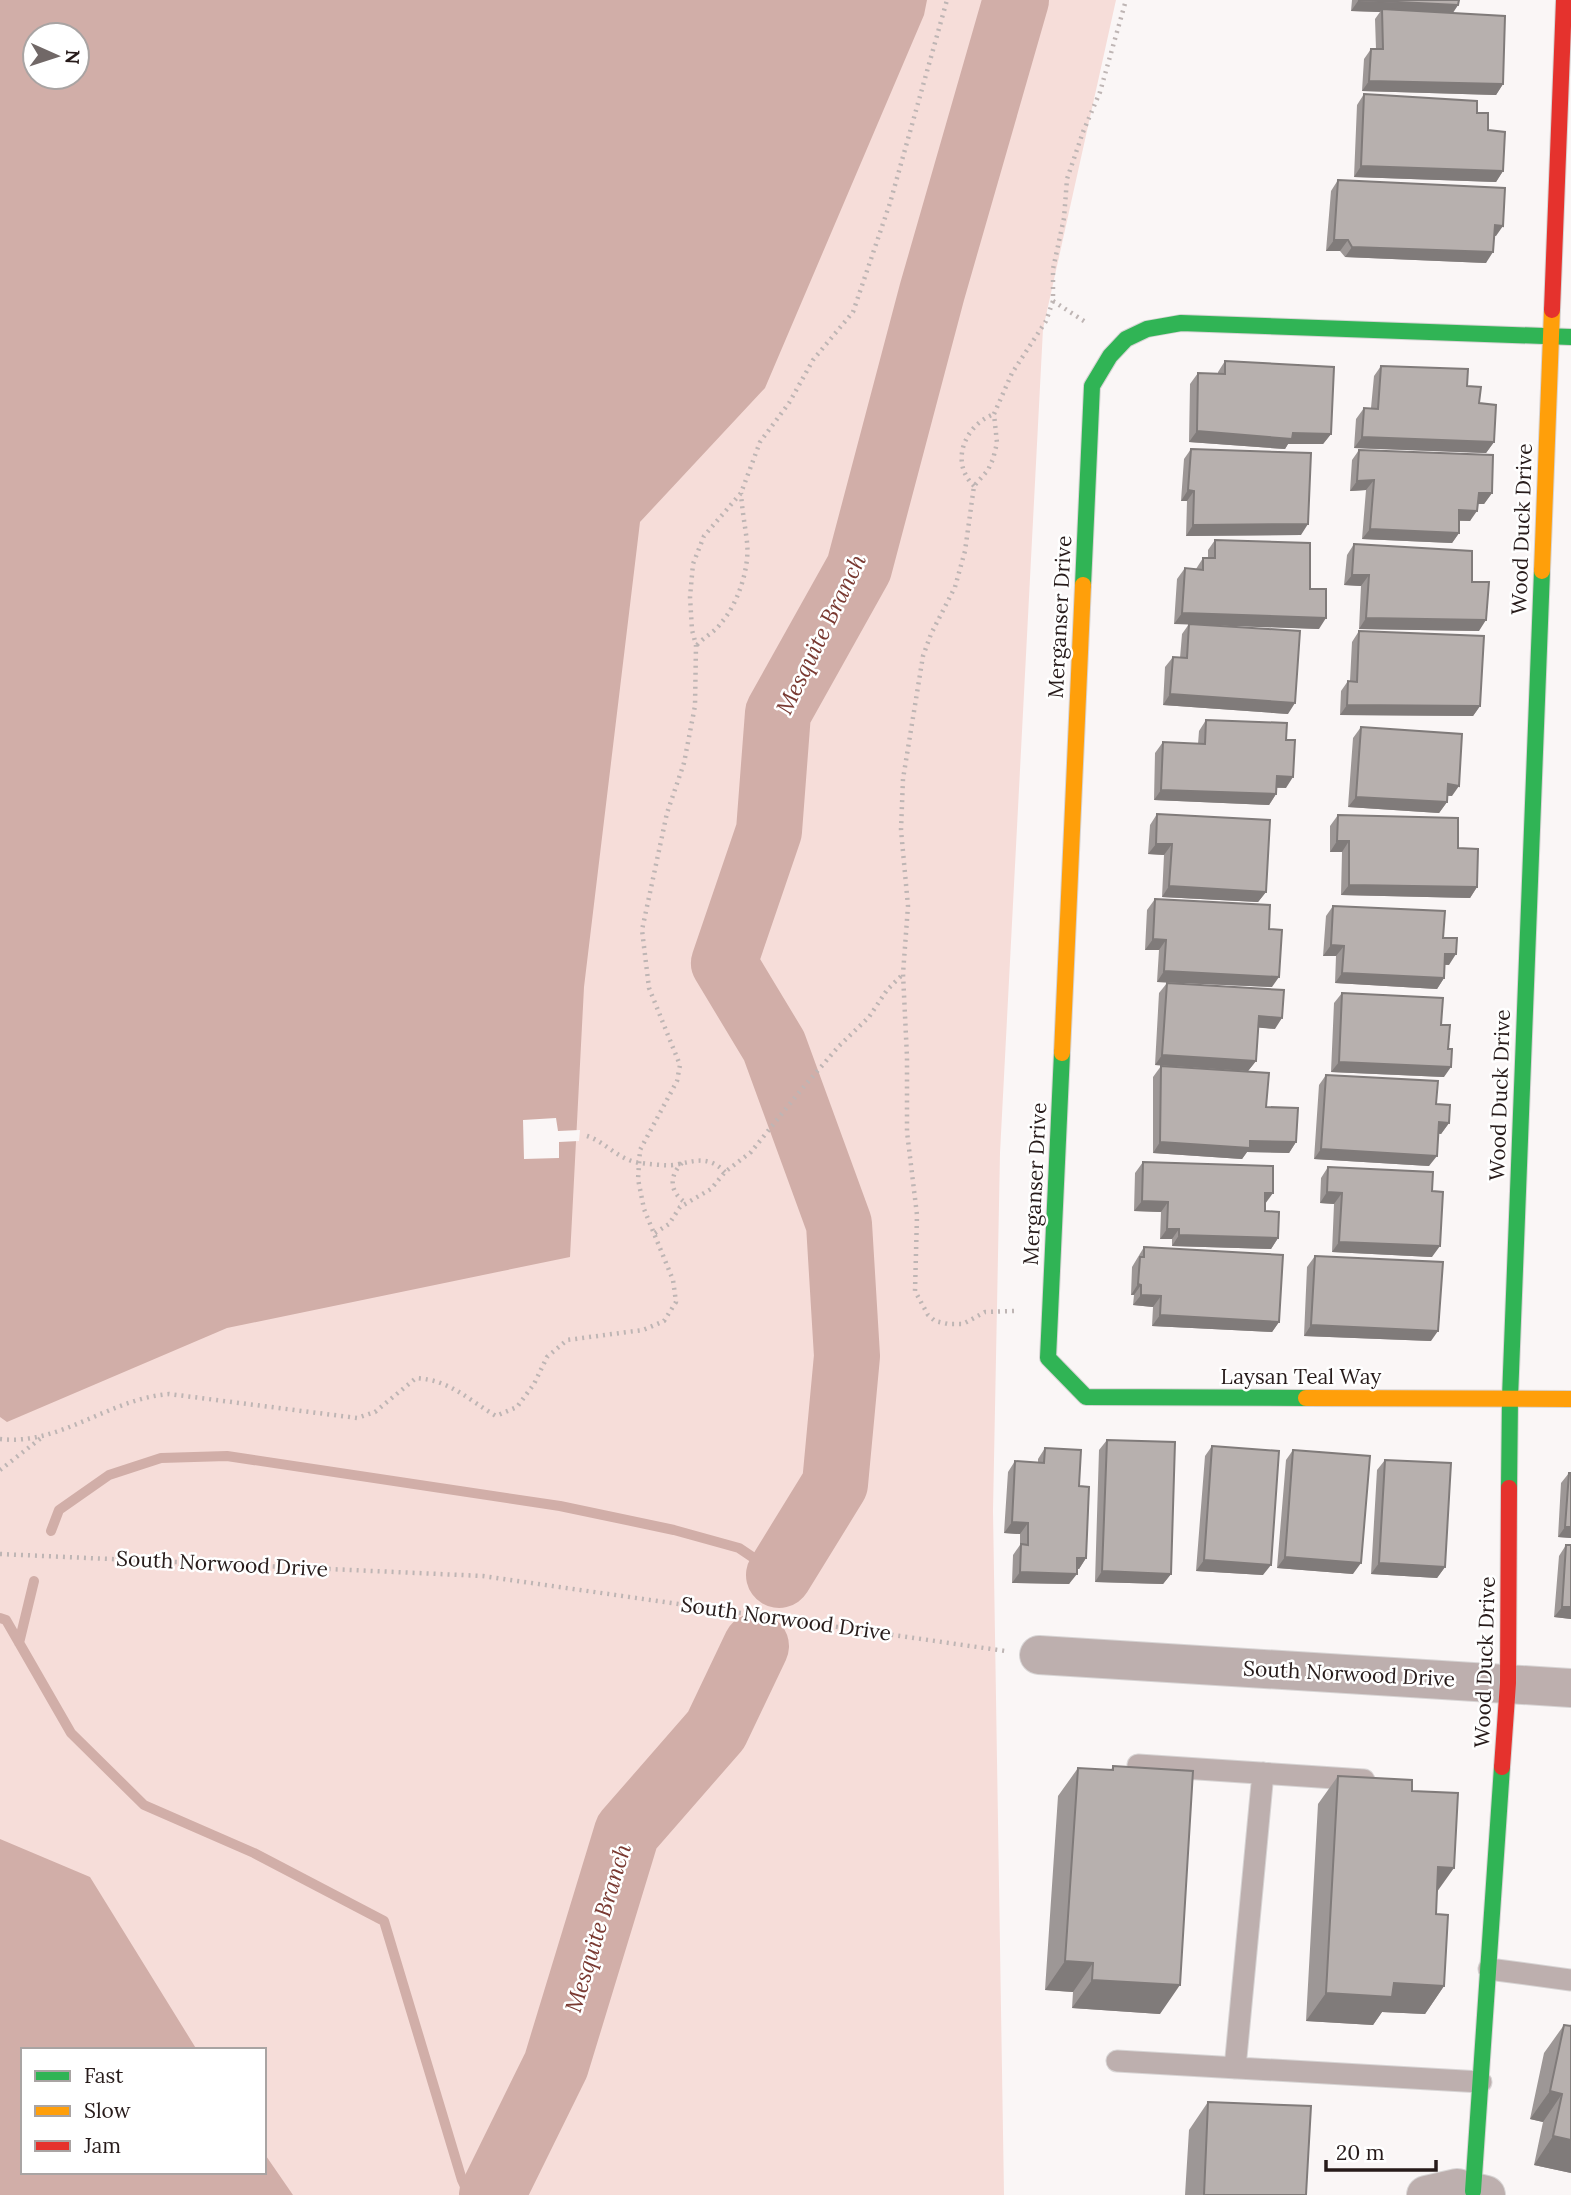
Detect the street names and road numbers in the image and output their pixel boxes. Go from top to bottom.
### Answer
street label: Wood Duck Drive [1505,443,1538,615]
street label: Merganser Drive [1042,535,1077,699]
street label: Wood Duck Drive [1483,1009,1516,1181]
street label: Merganser Drive [1017,1102,1052,1266]
street label: Laysan Teal Way [1221,1363,1381,1390]
street label: South Norwood Drive [115,1544,329,1583]
street label: Wood Duck Drive [1468,1576,1501,1748]
street label: South Norwood Drive [679,1590,893,1647]
street label: South Norwood Drive [1242,1654,1456,1693]

